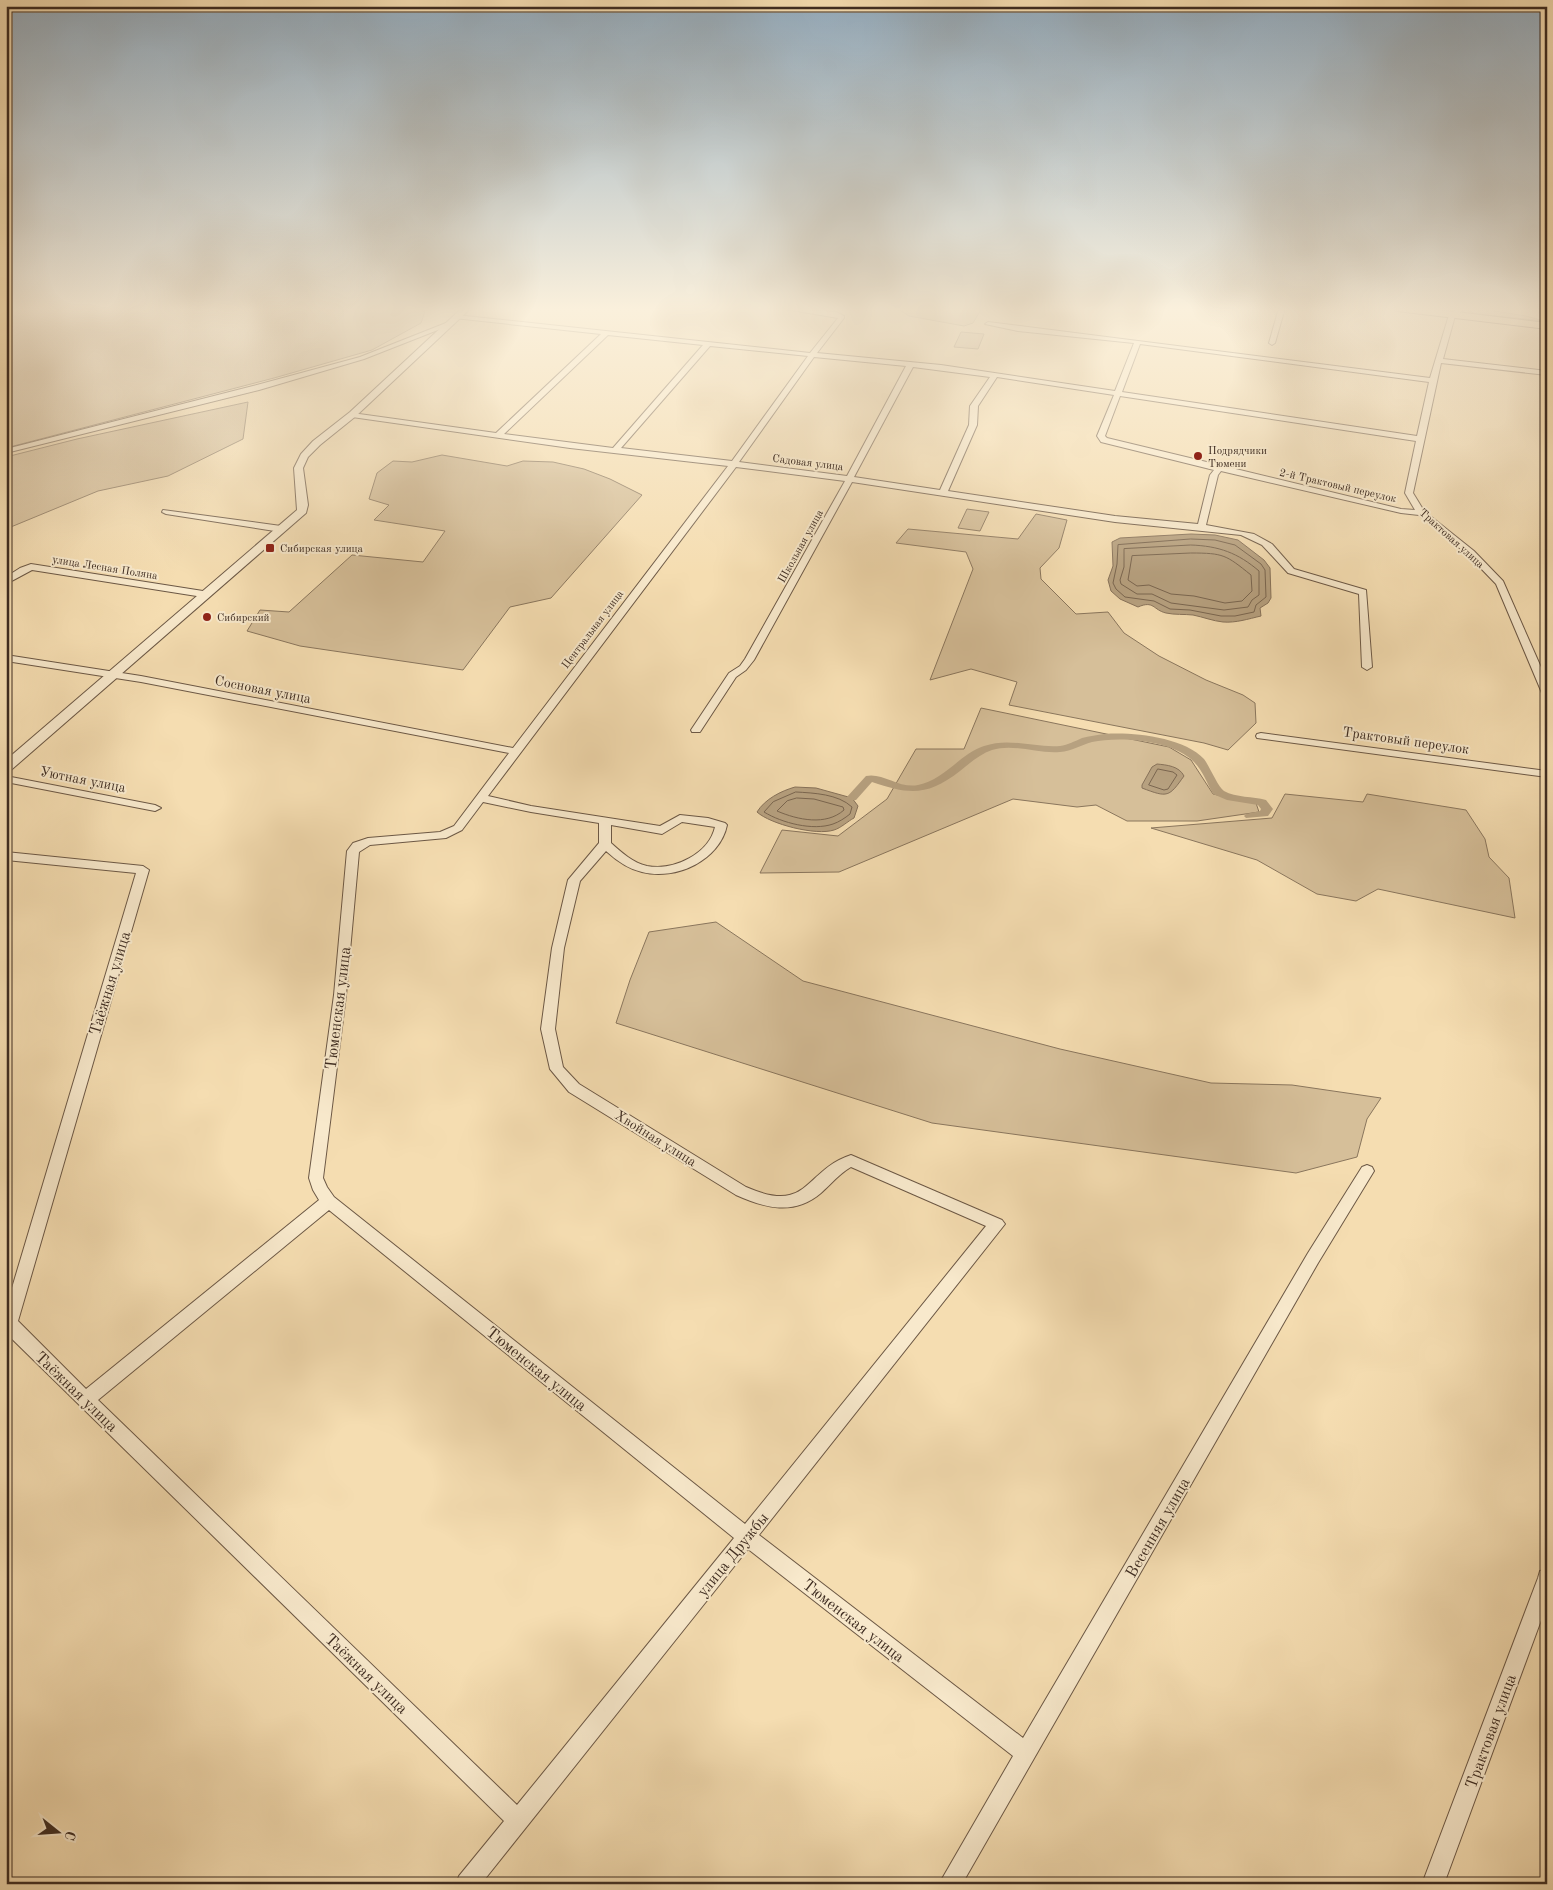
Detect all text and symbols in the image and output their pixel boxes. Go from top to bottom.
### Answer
place label: Подрядчики Тюмени [1208,446,1267,470]
marker: Подрядчики Тюмени [1192,450,1204,462]
street label: Садовая улица [772,454,844,473]
street label: 2-й Трактовый переулок [1278,468,1398,505]
street label: Трактовая улица [1417,507,1486,571]
street label: Школьная улица [777,508,826,585]
marker: Сибирская улица [264,542,276,554]
place label: Сибирская улица [280,544,364,555]
street label: улица Лесная Поляна [51,555,159,582]
street label: Центральная улица [560,588,626,671]
marker: Сибирский [201,611,213,623]
place label: Сибирский [217,613,270,624]
street label: Сосновая улица [214,674,312,706]
street label: Трактовый переулок [1342,725,1470,757]
street label: Уютная улица [39,765,127,795]
street label: Таёжная улица [88,930,134,1037]
street label: Тюменская улица [323,946,354,1071]
street label: Хвойная улица [612,1108,699,1170]
street label: Тюменская улица [483,1324,589,1415]
street label: Таёжная улица [31,1349,120,1436]
street label: Весенняя улица [1124,1475,1194,1581]
street label: улица Дружбы [695,1510,772,1600]
street label: Тюменская улица [799,1577,907,1666]
street label: Таёжная улица [321,1631,410,1718]
street label: Трактовая улица [1464,1672,1520,1791]
north arrow [32,1808,82,1858]
text: С [61,1829,78,1842]

